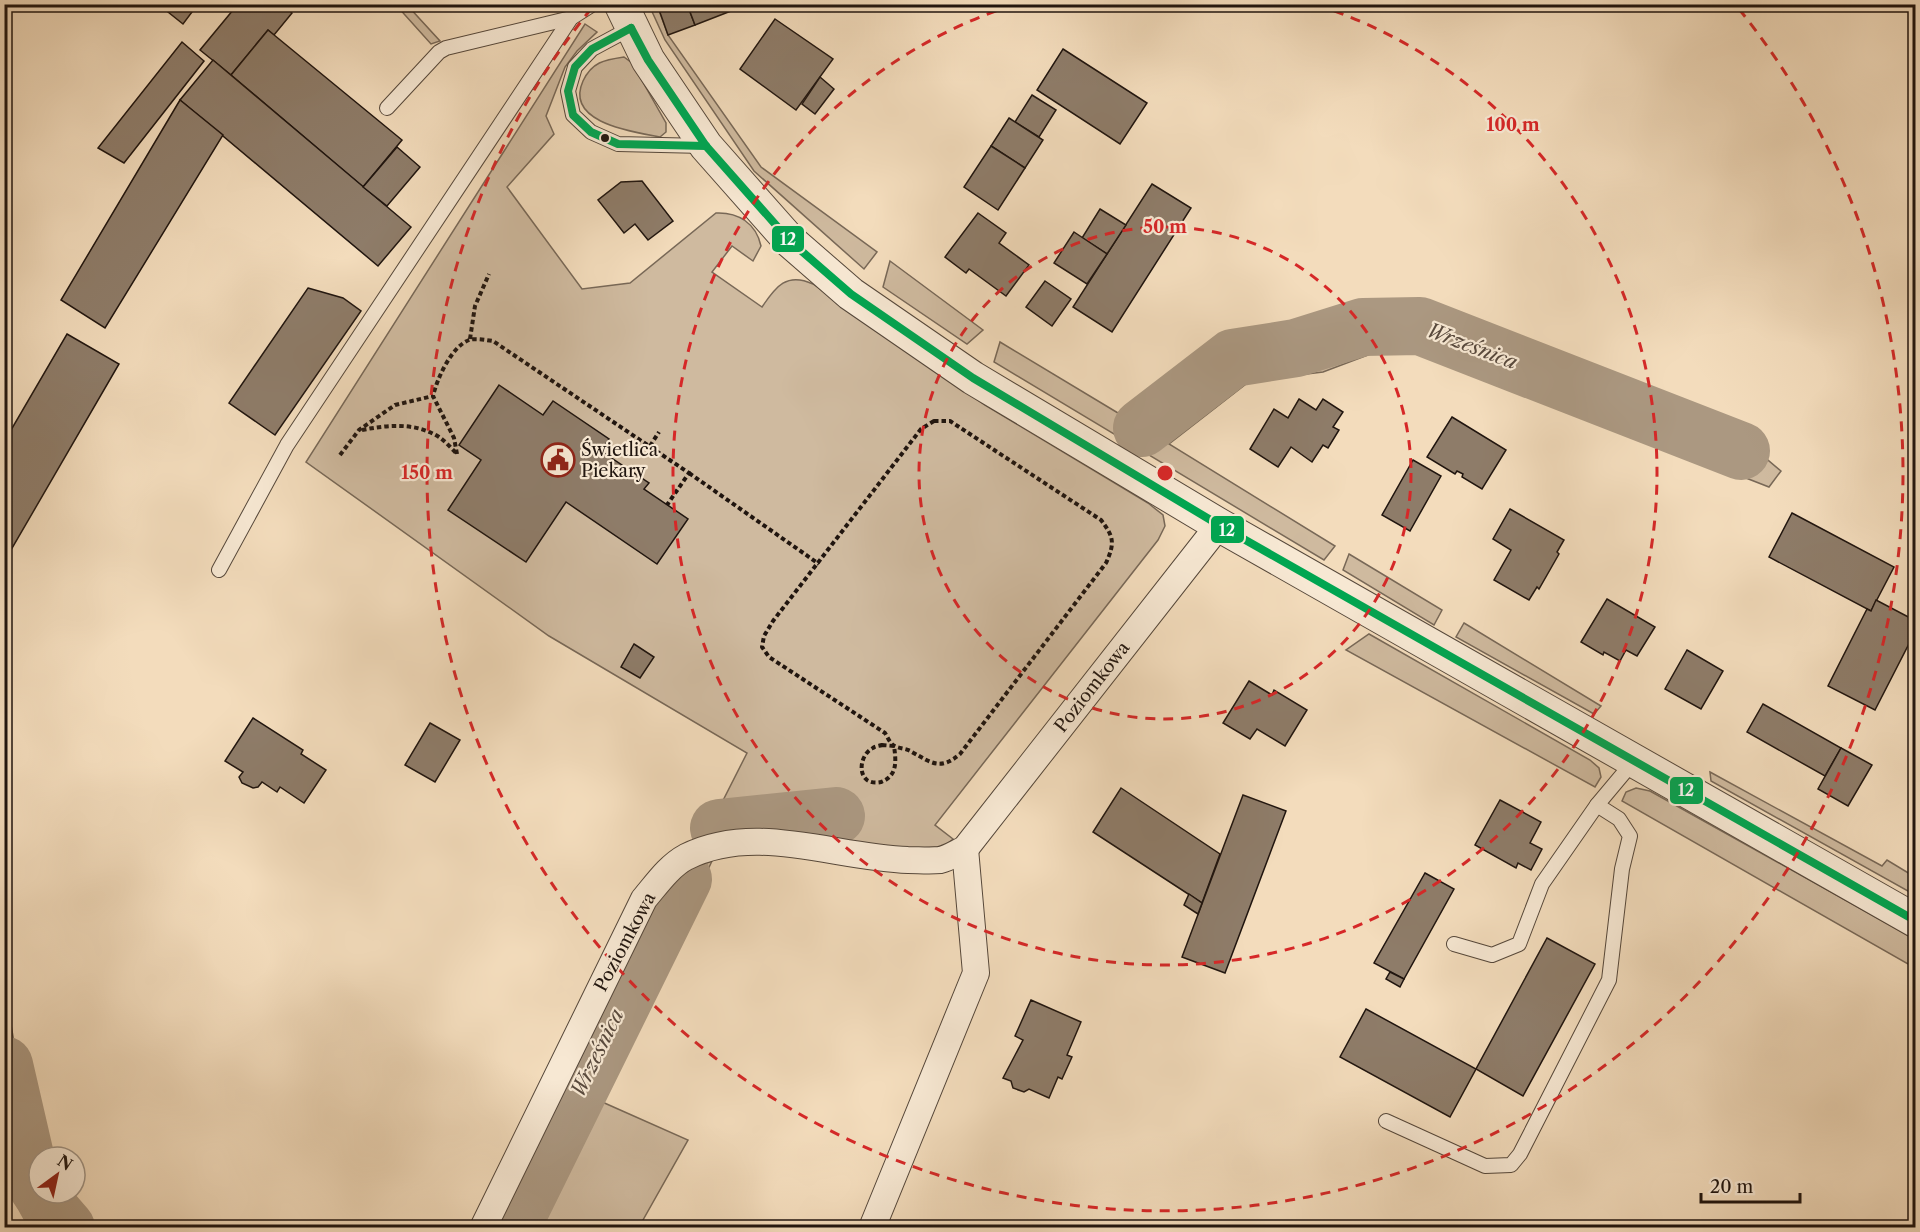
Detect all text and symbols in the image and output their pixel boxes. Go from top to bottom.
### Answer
text: 100 m [1486,114,1540,136]
unlabelled marker [599,132,611,144]
text: 50 m [1143,216,1187,238]
line badge: 12 [771,225,805,253]
text: 12 [780,229,796,249]
water label: Wrześnica [1423,318,1521,374]
place label: Świetlica Piekary [581,438,659,482]
public building icon: Świetlica Piekary [540,442,576,478]
text: 150 m [401,462,453,484]
centre of rings [1155,463,1175,483]
line badge: 12 [1210,515,1245,544]
text: 12 [1219,520,1235,540]
street label: Poziomkowa [1050,637,1135,737]
line badge: 12 [1669,776,1704,805]
text: 12 [1678,780,1694,800]
street label: Poziomkowa [590,888,661,995]
water label: Wrześnica [565,1005,629,1101]
north arrow [27,1145,87,1205]
text: N [54,1150,77,1175]
scale bar [1701,1166,1800,1204]
text: 20 m [1710,1176,1754,1198]

